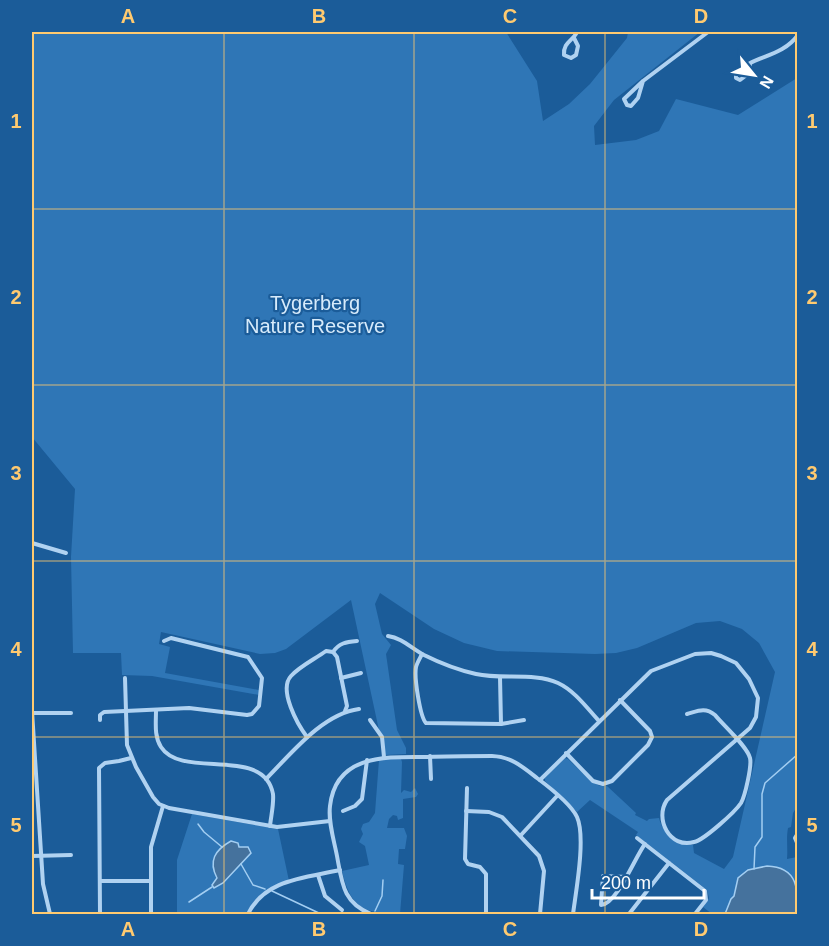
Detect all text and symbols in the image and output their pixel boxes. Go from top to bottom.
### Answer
text: A [121,5,135,27]
text: B [312,5,326,27]
text: C [503,5,517,27]
text: D [694,5,708,27]
north arrow [724,45,784,105]
text: N [756,73,777,92]
text: 1 [10,110,22,132]
text: 1 [806,110,818,132]
text: 2 [10,286,22,308]
text: 2 [806,286,818,308]
park label: Tygerberg Nature Reserve [245,292,385,337]
text: 3 [10,462,22,484]
text: 3 [806,462,818,484]
text: 4 [10,638,22,660]
text: 4 [806,638,818,660]
text: 5 [10,814,22,836]
text: 5 [806,814,818,836]
scale bar [592,862,704,900]
text: 200 m [601,873,651,893]
text: A [121,918,135,940]
text: B [312,918,326,940]
text: C [503,918,517,940]
text: D [694,918,708,940]

